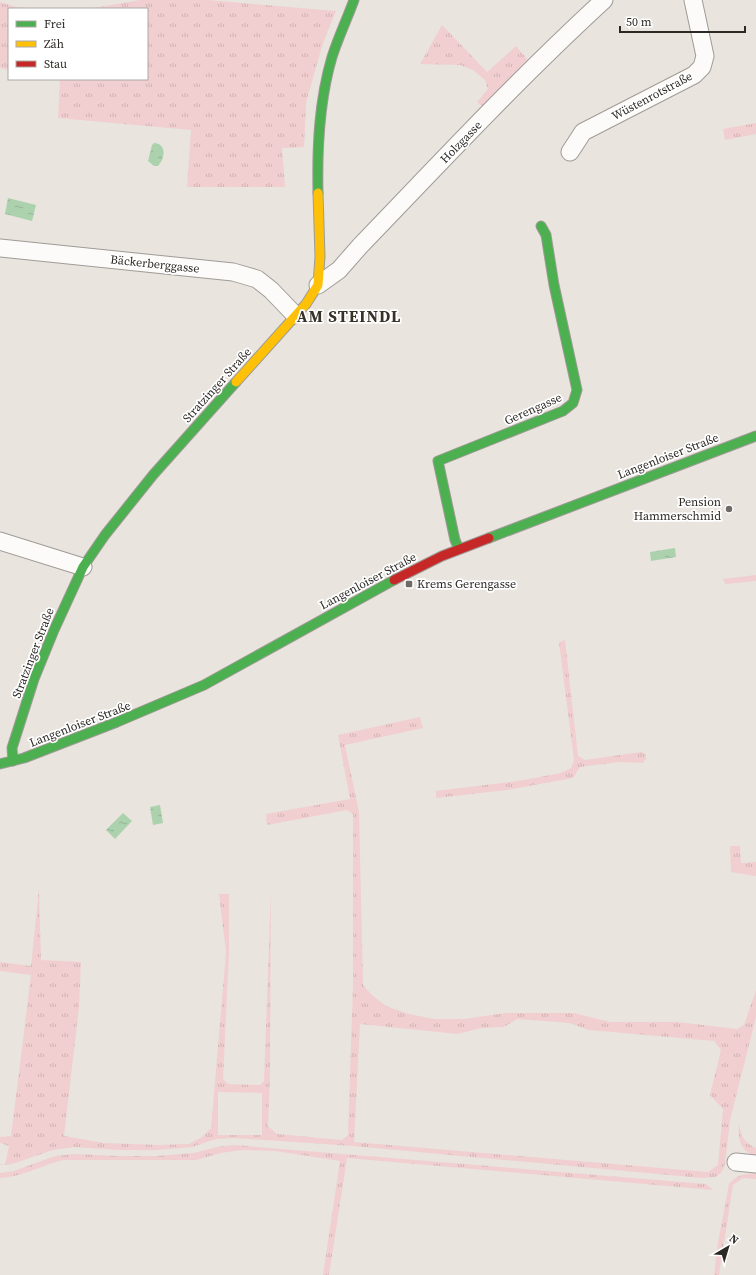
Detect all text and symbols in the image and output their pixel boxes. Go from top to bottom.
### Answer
legend [8,8,148,80]
scale bar [620,8,745,34]
text: 50 m [626,14,652,30]
text: Frei [44,16,66,32]
text: Zäh [44,36,64,52]
text: Stau [44,56,67,72]
street label: Wüstenrotstraße [609,68,695,124]
street label: Holzgasse [437,117,485,167]
street label: Bäckerberggasse [110,251,200,277]
district label: AM STEINDL [297,305,401,327]
street label: Stratzinger Straße [179,344,255,426]
street label: Gerengasse [502,389,564,429]
street label: Langenloiser Straße [615,429,721,483]
place label: Pension Hammerschmid [634,494,721,524]
marker: Pension Hammerschmid [724,504,734,514]
street label: Langenloiser Straße [317,549,419,613]
place label: Krems Gerengasse [417,576,516,592]
marker: Krems Gerengasse [404,579,414,589]
street label: Stratzinger Straße [8,606,58,700]
street label: Langenloiser Straße [27,697,133,751]
north arrow [708,1227,748,1267]
text: N [726,1231,742,1248]

